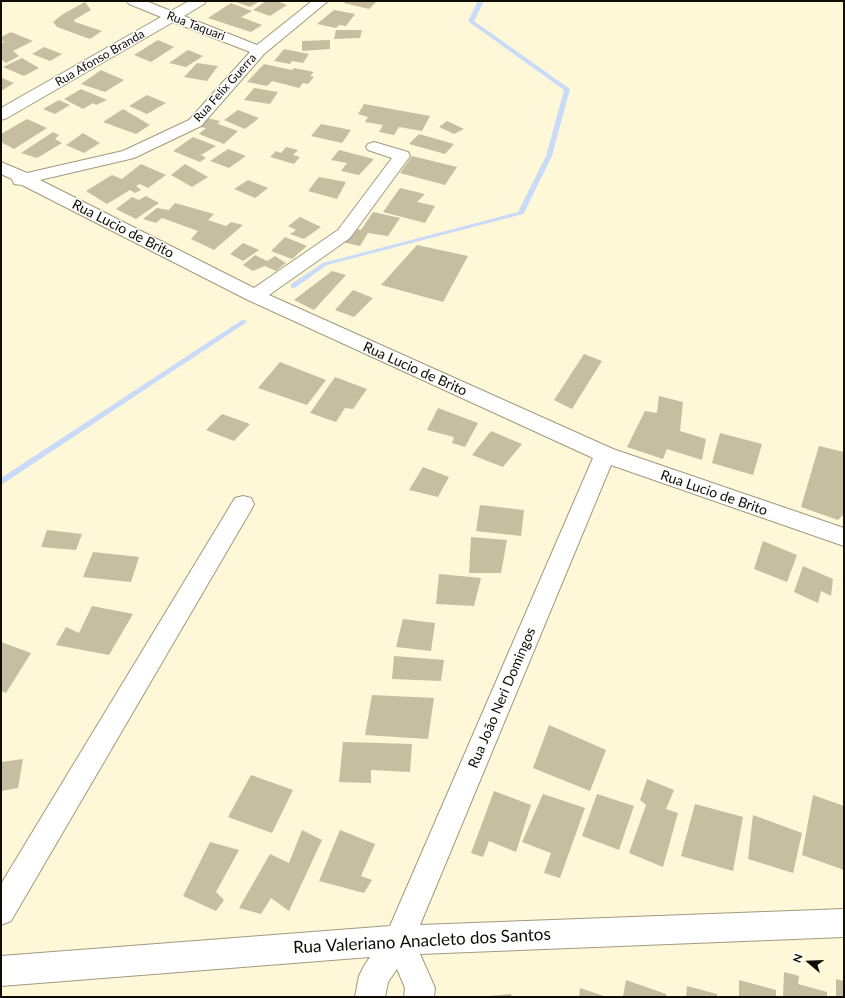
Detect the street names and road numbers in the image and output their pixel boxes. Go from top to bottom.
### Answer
street label: Rua Taquari [165,8,227,44]
street label: Rua Afonso Branda [53,27,147,89]
street label: Rua Felix Guerra [191,51,259,125]
street label: Rua Lucio de Brito [69,196,177,262]
street label: Rua Lucio de Brito [360,339,470,399]
street label: Rua Lucio de Brito [658,467,770,519]
street label: Rua João Neri Domingos [465,625,539,771]
street label: Rua Valeriano Anacleto dos Santos [293,924,551,958]

